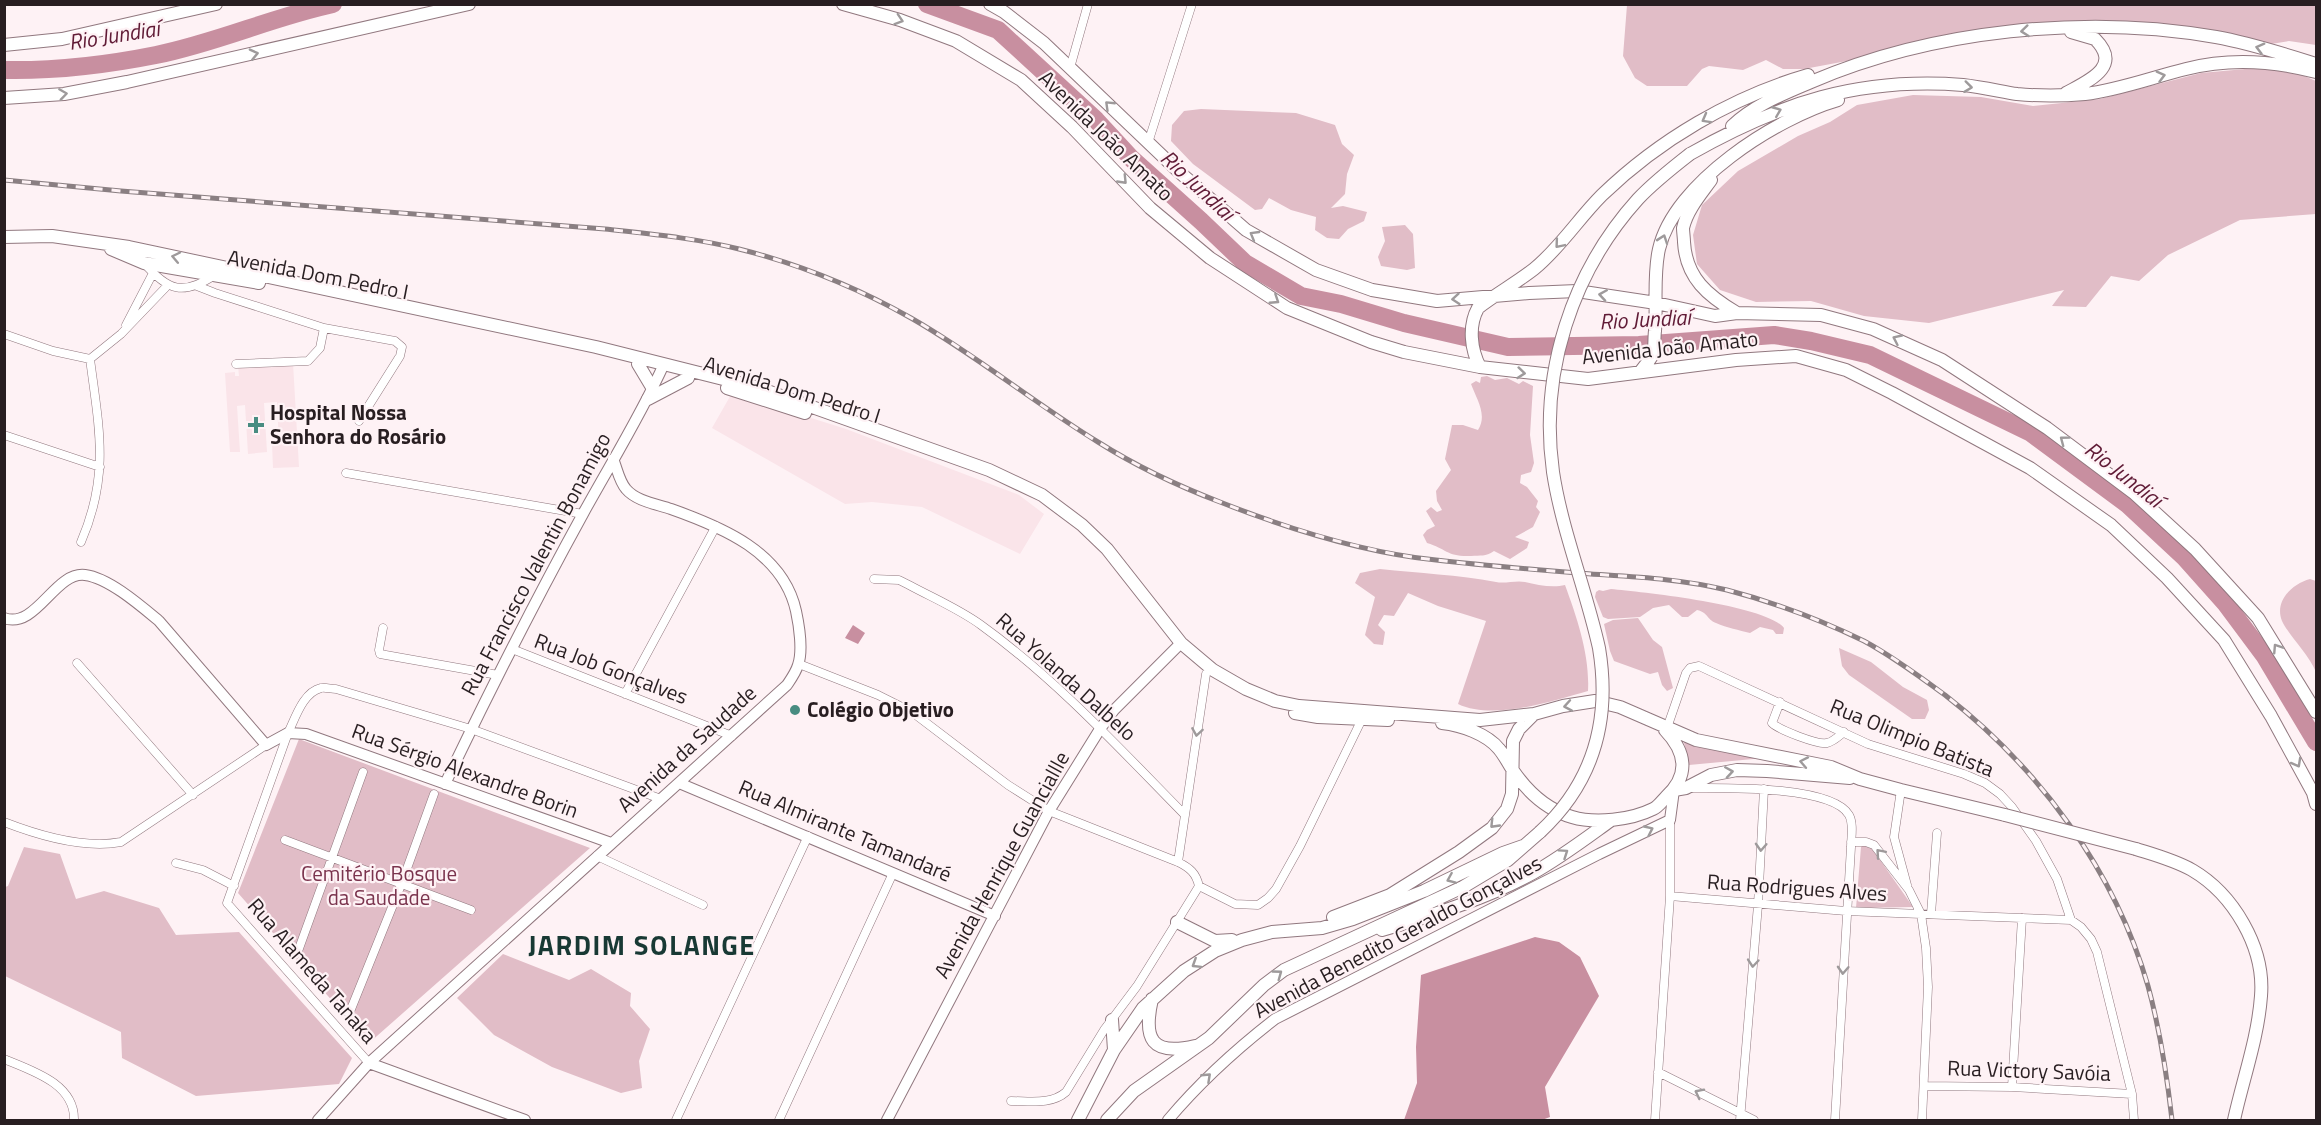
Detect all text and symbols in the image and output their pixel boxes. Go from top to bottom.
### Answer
water label: Rio Jundiaí [66,10,167,59]
one-way arrow [893,13,904,26]
one-way arrow [2021,24,2030,37]
one-way arrow [2256,42,2266,55]
one-way arrow [248,48,258,61]
street label: Avenida João Amato [1032,62,1182,208]
one-way arrow [2155,71,2165,83]
one-way arrow [1964,80,1973,92]
one-way arrow [58,88,67,100]
one-way arrow [1105,101,1115,112]
one-way arrow [1771,106,1782,118]
one-way arrow [1702,112,1712,123]
water label: Rio Jundiaí [1153,141,1247,232]
one-way arrow [1116,173,1127,183]
one-way arrow [1250,231,1260,242]
one-way arrow [1655,234,1668,245]
one-way arrow [1555,237,1566,248]
street label: Avenida Dom Pedro I [225,241,411,307]
one-way arrow [172,252,182,265]
one-way arrow [1599,289,1609,302]
one-way arrow [1452,292,1461,305]
one-way arrow [1269,293,1279,305]
water label: Rio Jundiaí [1598,299,1697,338]
street label: Avenida João Amato [1580,322,1760,372]
one-way arrow [1892,335,1903,347]
street label: Avenida Dom Pedro I [700,347,885,431]
one-way arrow [1516,366,1525,379]
place label: Hospital Nossa Senhora do Rosário [270,396,446,452]
marker: Hospital Nossa Senhora do Rosário [247,416,265,434]
street label: Rua Francisco Valentin Bonamigo [452,426,618,701]
water label: Rio Jundiaí [2077,432,2175,519]
one-way arrow [2059,436,2070,447]
street label: Rua Yolanda Dalbelo [989,604,1144,748]
street label: Rua Job Gonçalves [530,624,693,712]
one-way arrow [2273,644,2285,654]
street label: Avenida da Saudade [610,677,763,820]
street label: Rua Olimpio Batista [1825,690,2000,785]
place label: Colégio Objetivo [807,693,954,725]
one-way arrow [1563,699,1573,712]
marker: Colégio Objetivo [788,703,802,717]
street label: Rua Sérgio Alexandre Borin [348,714,583,826]
one-way arrow [1192,728,1204,737]
street label: Avenida Henrique Guanciallle [925,745,1077,984]
one-way arrow [1799,756,1809,769]
one-way arrow [2290,757,2301,767]
one-way arrow [1724,766,1734,779]
street label: Rua Almirante Tamandaré [734,771,957,889]
one-way arrow [1490,817,1501,828]
one-way arrow [1642,826,1653,838]
one-way arrow [1754,842,1767,851]
street label: Avenida Benedito Geraldo Gonçalves [1248,846,1547,1026]
one-way arrow [1558,849,1568,861]
one-way arrow [1876,849,1887,860]
park label: Cemitério Bosque da Saudade [301,857,457,913]
street label: Rua Rodrigues Alves [1706,865,1888,909]
one-way arrow [1446,872,1457,884]
street label: Rua Alameda Tanaka [240,891,385,1050]
district label: JARDIM SOLANGE [528,924,756,965]
one-way arrow [1191,956,1202,967]
one-way arrow [1747,959,1760,968]
one-way arrow [1837,965,1850,974]
one-way arrow [1272,970,1283,981]
street label: Rua Victory Savóia [1947,1051,2112,1089]
one-way arrow [1200,1073,1210,1084]
one-way arrow [1695,1089,1705,1100]

